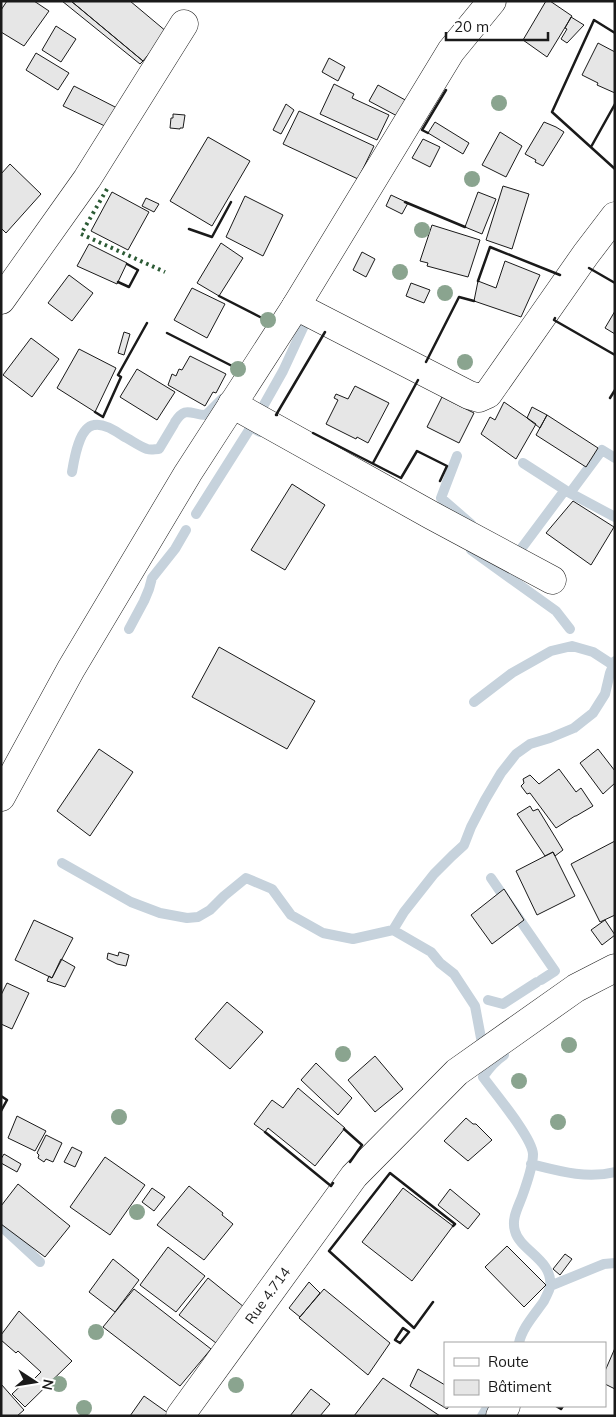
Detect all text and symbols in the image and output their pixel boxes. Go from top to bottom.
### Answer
scale bar [446,10,548,42]
text: 20 m [454,17,489,36]
street label: Rue 4.714 [241,1263,294,1327]
legend [444,1342,606,1407]
text: Route [488,1352,529,1371]
north arrow [10,1357,60,1407]
text: Bâtiment [488,1377,551,1396]
text: N [38,1378,58,1392]

